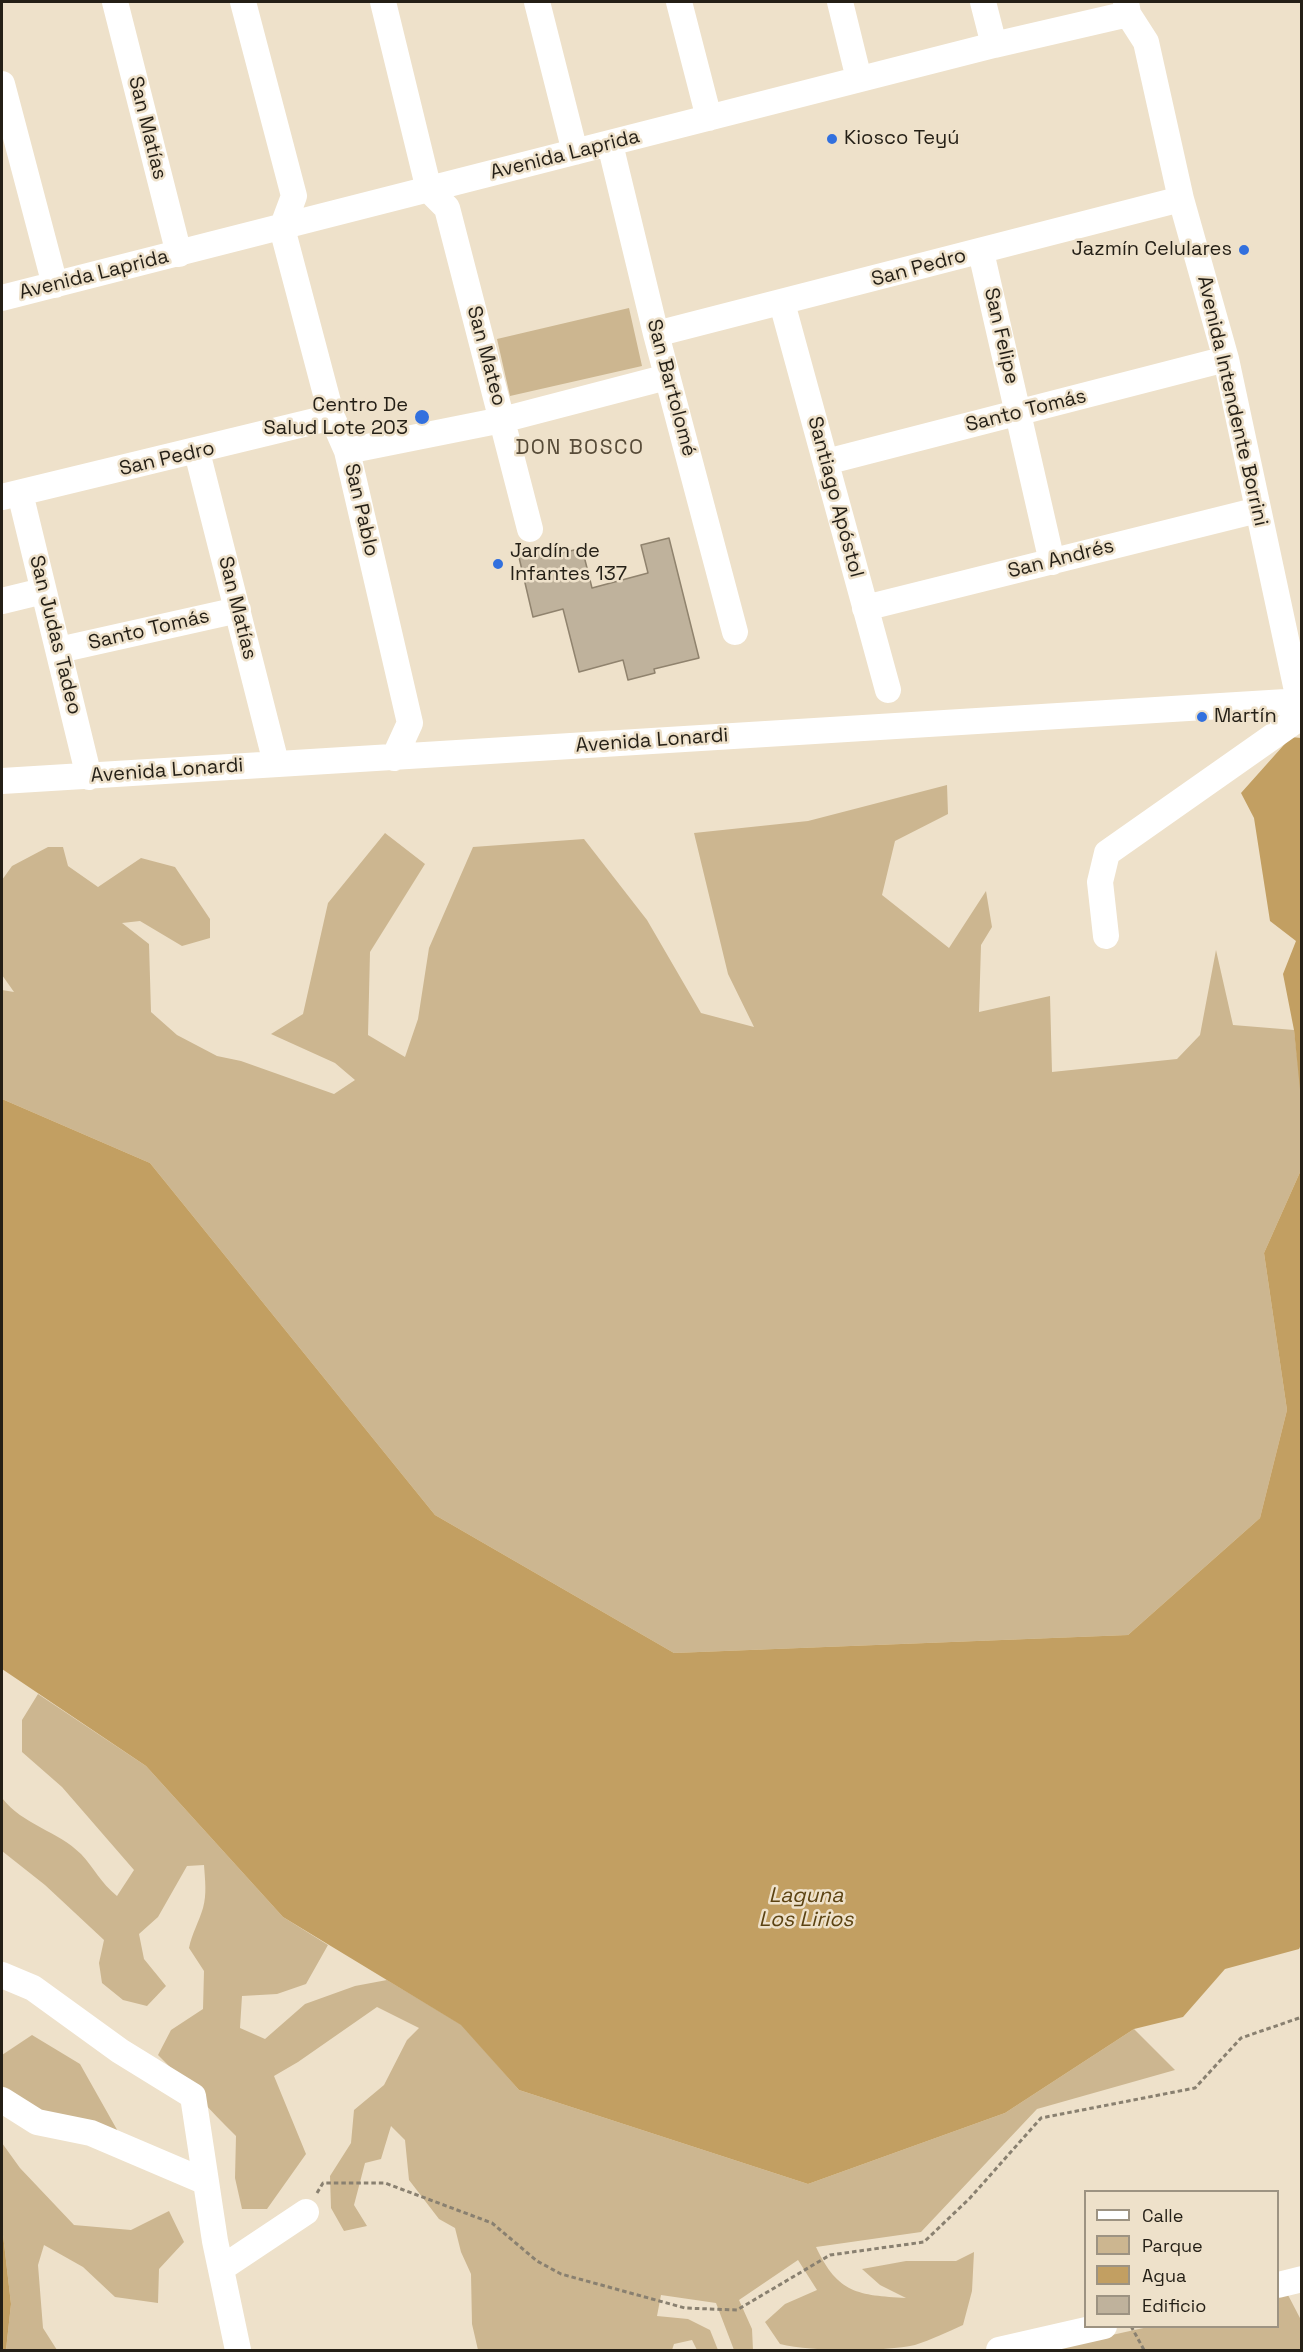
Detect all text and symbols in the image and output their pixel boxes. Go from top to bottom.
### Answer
street label: San Matías [123,74,171,182]
street label: Avenida Laprida [488,125,642,185]
place label: Kiosco Teyú [844,127,960,151]
marker: Kiosco Teyú [825,132,839,146]
place label: Jazmín Celulares [1071,238,1232,262]
marker: Jazmín Celulares [1237,243,1251,257]
street label: San Pedro [869,244,969,292]
street label: Avenida Laprida [17,245,171,305]
street label: Avenida Intendente Borrini [1191,273,1273,529]
street label: San Felipe [978,285,1024,387]
street label: San Mateo [461,303,511,409]
street label: San Bartolomé [641,317,701,459]
street label: Santo Tomás [963,384,1089,438]
place label: Centro De Salud Lote 203 [263,394,408,441]
marker: Centro De Salud Lote 203 [413,408,431,426]
street label: Santiago Apóstol [802,414,868,580]
district label: DON BOSCO [515,435,645,461]
street label: San Pedro [117,436,217,482]
street label: San Pablo [339,461,383,559]
street label: San Andrés [1005,534,1117,584]
place label: Jardín de Infantes 137 [510,540,627,587]
street label: San Judas Tadeo [24,553,86,717]
street label: San Matías [213,554,261,662]
marker: Jardín de Infantes 137 [491,557,505,571]
street label: Santo Tomás [86,604,212,656]
place label: Martín [1214,705,1277,729]
marker: Martín [1195,710,1209,724]
street label: Avenida Lonardi [575,724,729,758]
street label: Avenida Lonardi [90,754,244,788]
water label: Laguna Los Lirios [759,1883,853,1933]
legend [1084,2190,1279,2328]
text: Calle [1142,2204,1183,2227]
text: Parque [1142,2234,1203,2257]
text: Agua [1142,2264,1186,2287]
text: Edificio [1142,2294,1206,2317]

